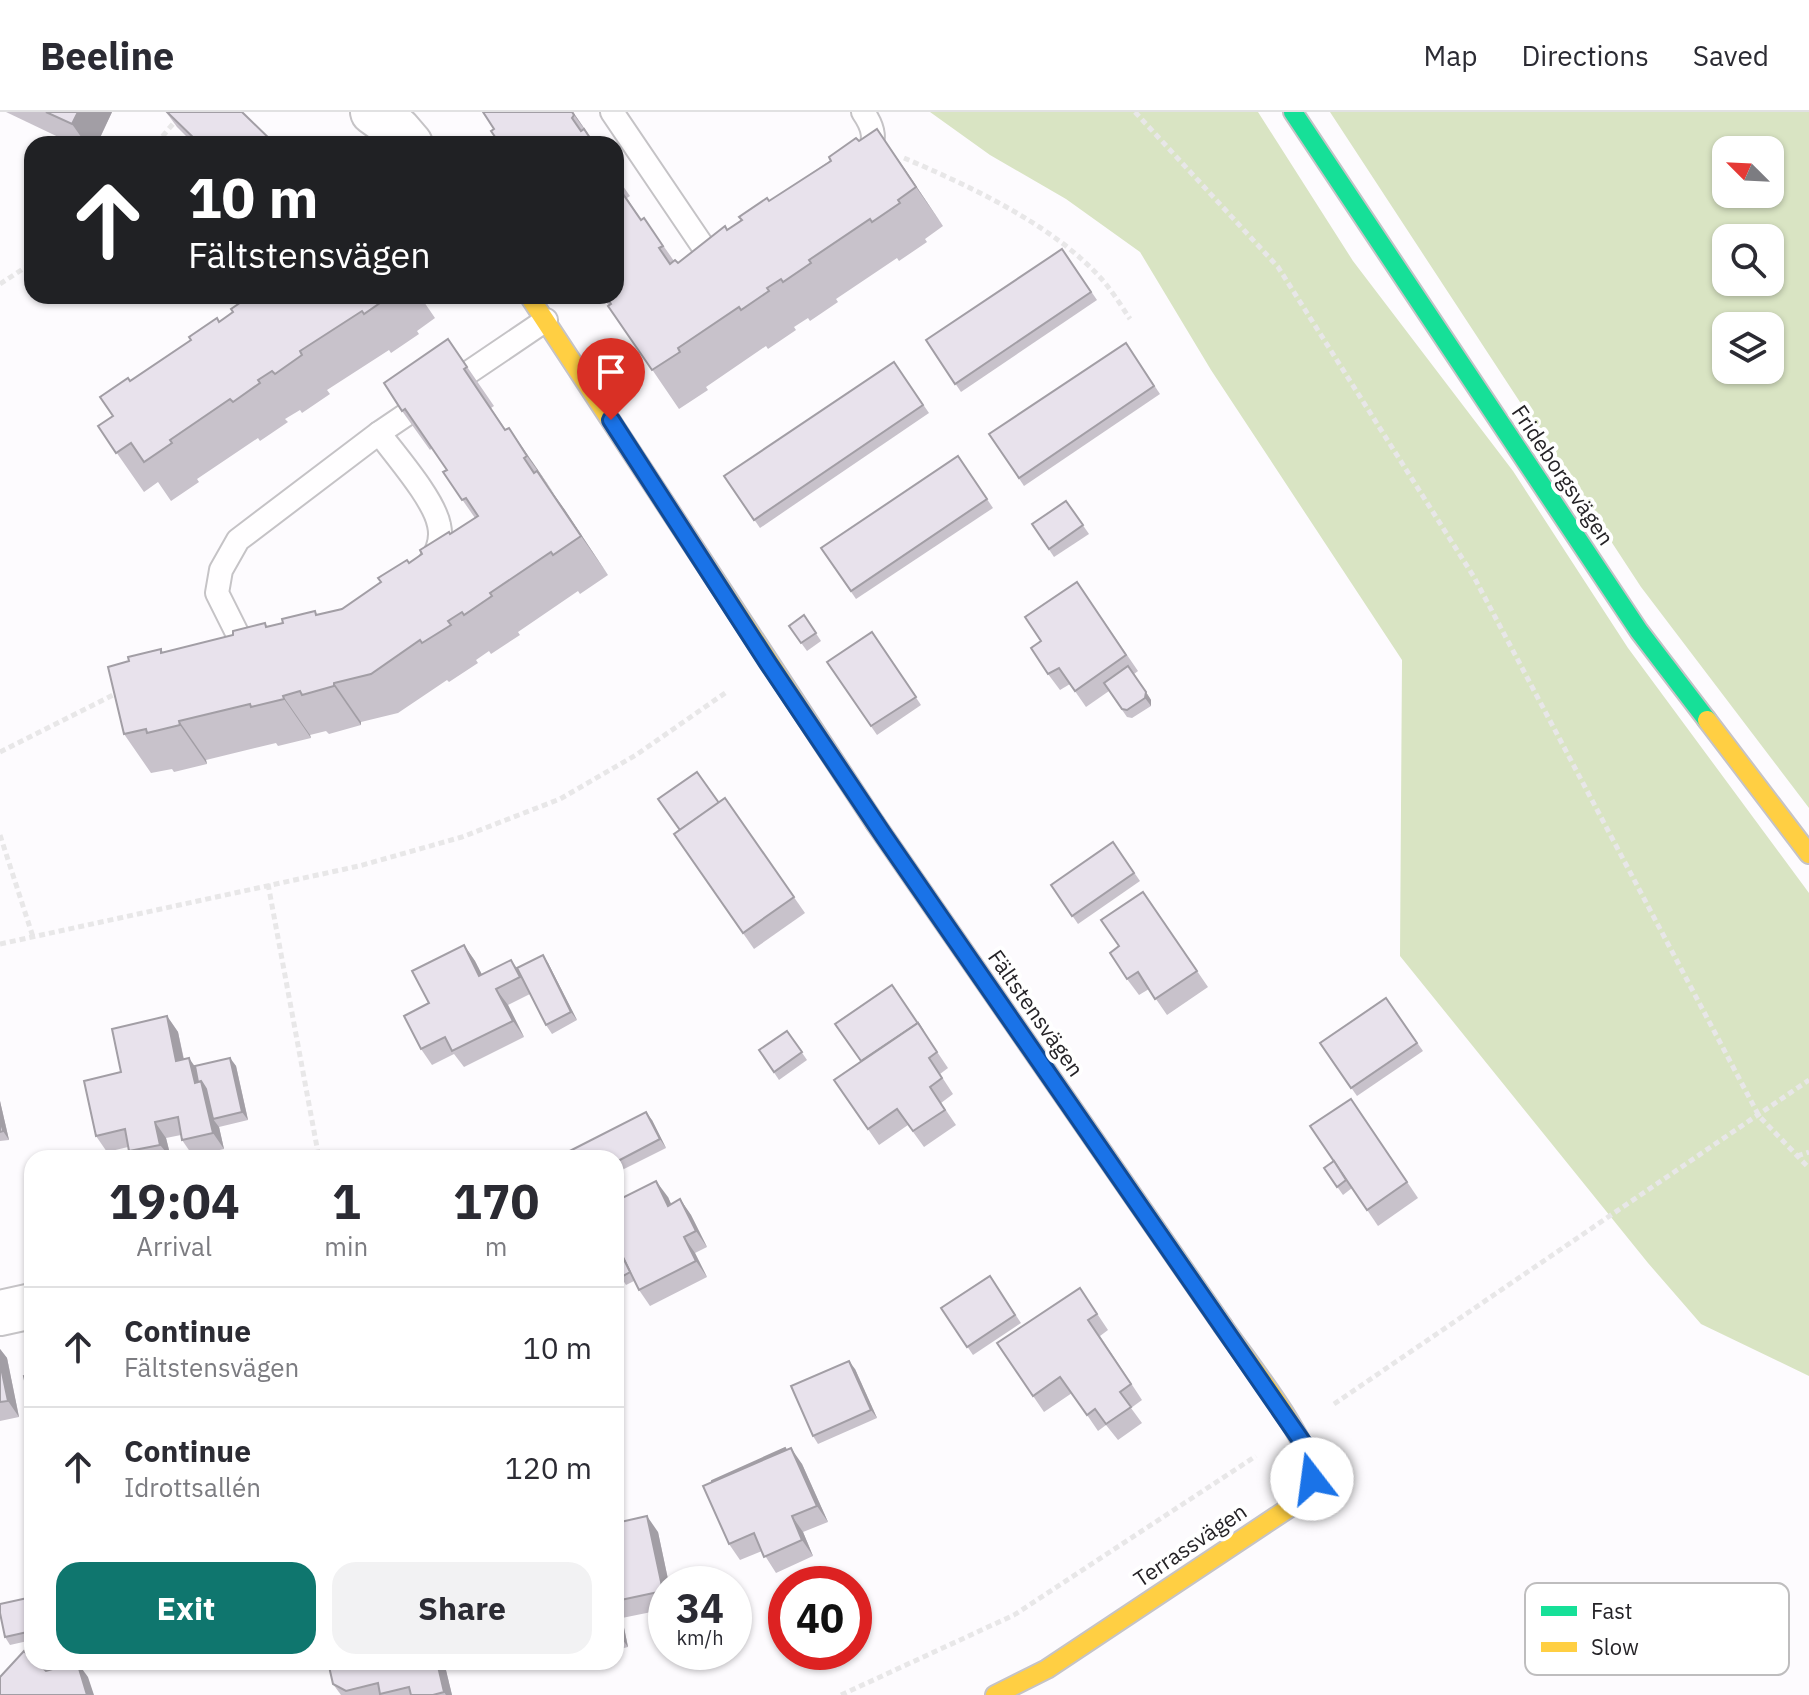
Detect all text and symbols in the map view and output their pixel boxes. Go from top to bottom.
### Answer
text: Beeline [40,31,174,80]
text: Map [1423,37,1477,74]
text: Directions [1521,37,1649,74]
text: Saved [1693,37,1769,74]
north arrow [1712,136,1784,208]
map controls [1712,136,1784,384]
text: 10 m [188,161,318,233]
icon: ahead [56,168,160,272]
button: search [1712,224,1784,296]
text: Fältstensvägen [188,231,431,278]
button: layers [1712,312,1784,384]
pin [577,338,645,420]
icon: arrive [589,350,633,394]
street label: Frideborgsvägen [1506,399,1621,551]
street label: Fältstensvägen [982,944,1091,1082]
text: 19:04 [109,1170,240,1232]
text: 1 [332,1170,361,1232]
text: 170 [453,1170,539,1232]
text: Arrival [136,1229,212,1263]
text: min [324,1229,368,1263]
text: m [485,1229,507,1263]
text: Continue [124,1311,251,1350]
icon: ahead [56,1325,100,1369]
text: 10 m [523,1328,592,1367]
text: Fältstensvägen [124,1350,299,1384]
text: Continue [124,1431,251,1470]
position arrow [1270,1437,1354,1521]
icon: ahead [56,1445,100,1489]
text: 120 m [505,1448,592,1487]
text: Idrottsallén [124,1470,261,1504]
street label: Terrassvägen [1128,1496,1252,1593]
button: Exit [56,1562,316,1654]
button: Share [332,1562,592,1654]
speed limit sign: 40 [768,1566,872,1670]
text: 34 [676,1582,724,1634]
legend [1525,1583,1789,1675]
text: Fast [1591,1596,1632,1625]
text: km/h [676,1624,724,1651]
text: Slow [1591,1632,1639,1661]

